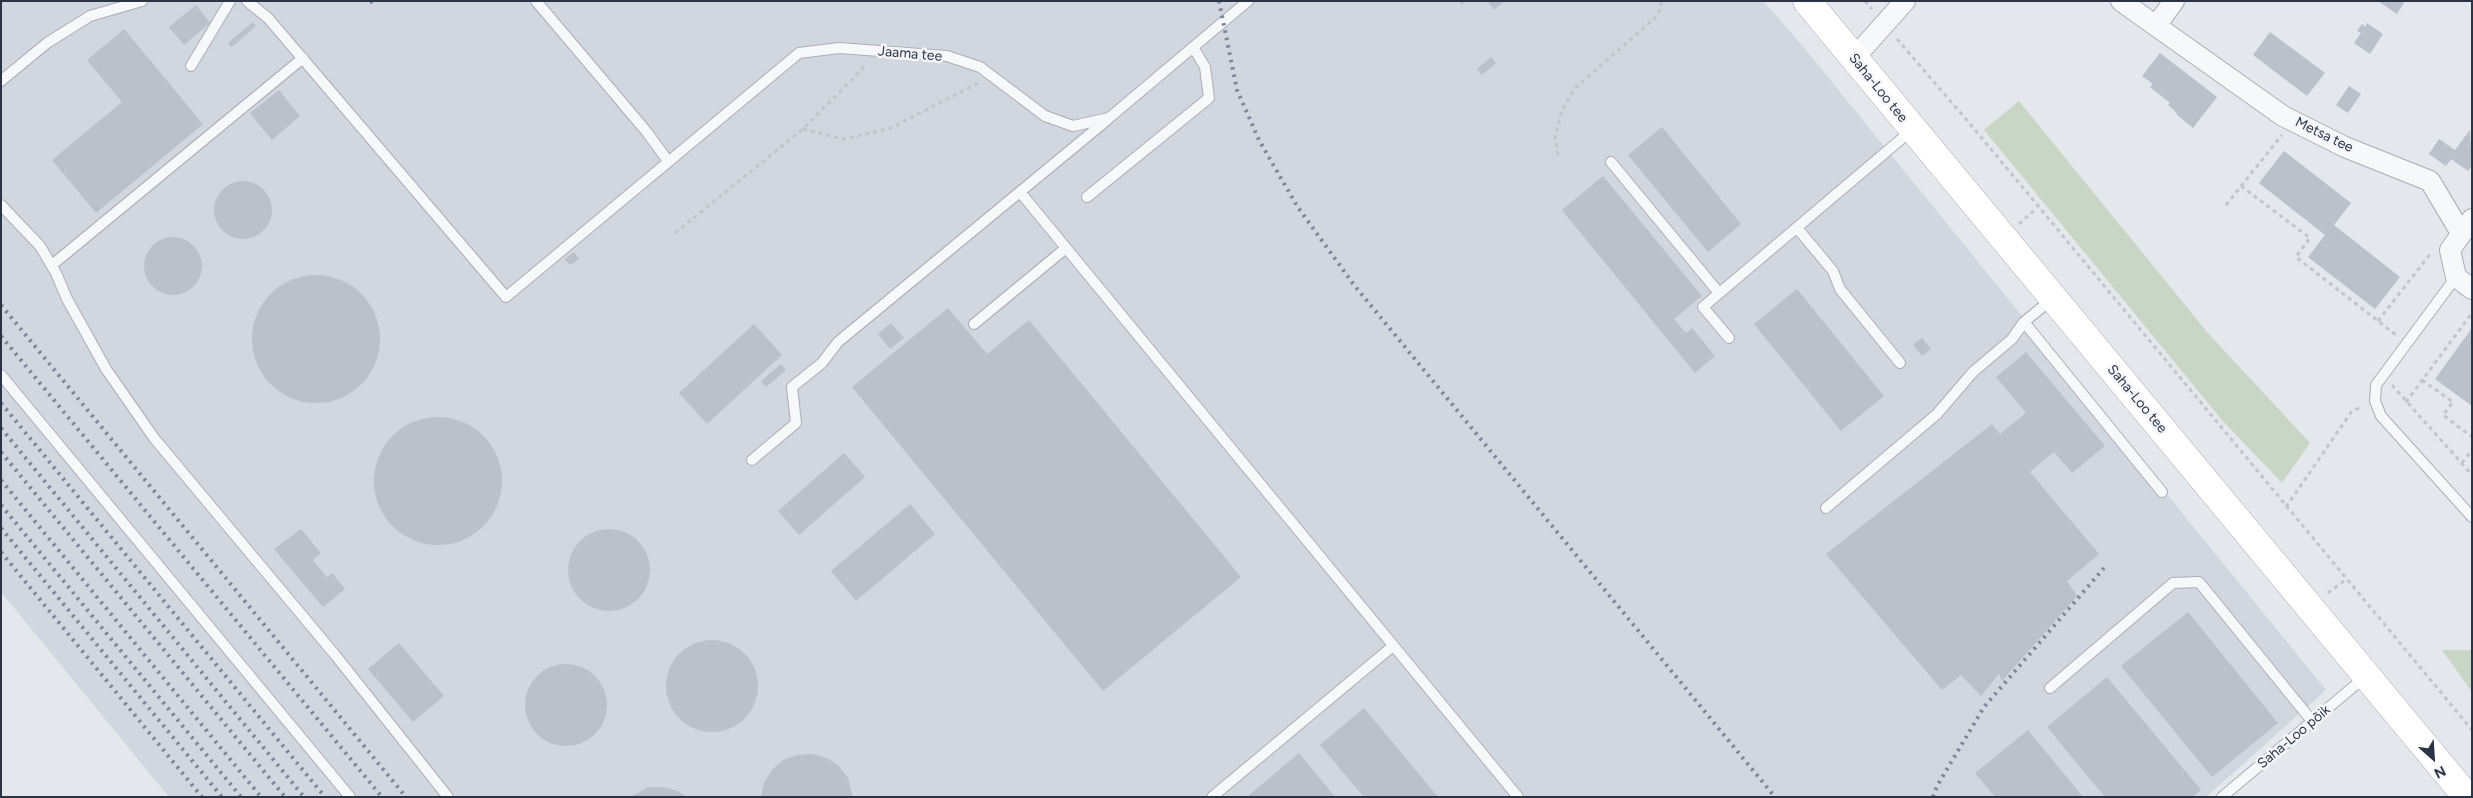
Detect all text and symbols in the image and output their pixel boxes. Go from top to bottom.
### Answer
street label: Jaama tee [877,43,943,65]
street label: Saha-Loo tee [1845,50,1911,126]
street label: Metsa tee [2292,114,2356,156]
street label: Saha-Loo tee [2104,361,2170,437]
street label: Saha-Loo põik [2254,702,2334,772]
north arrow [2408,733,2458,783]
text: N [2431,762,2448,782]

